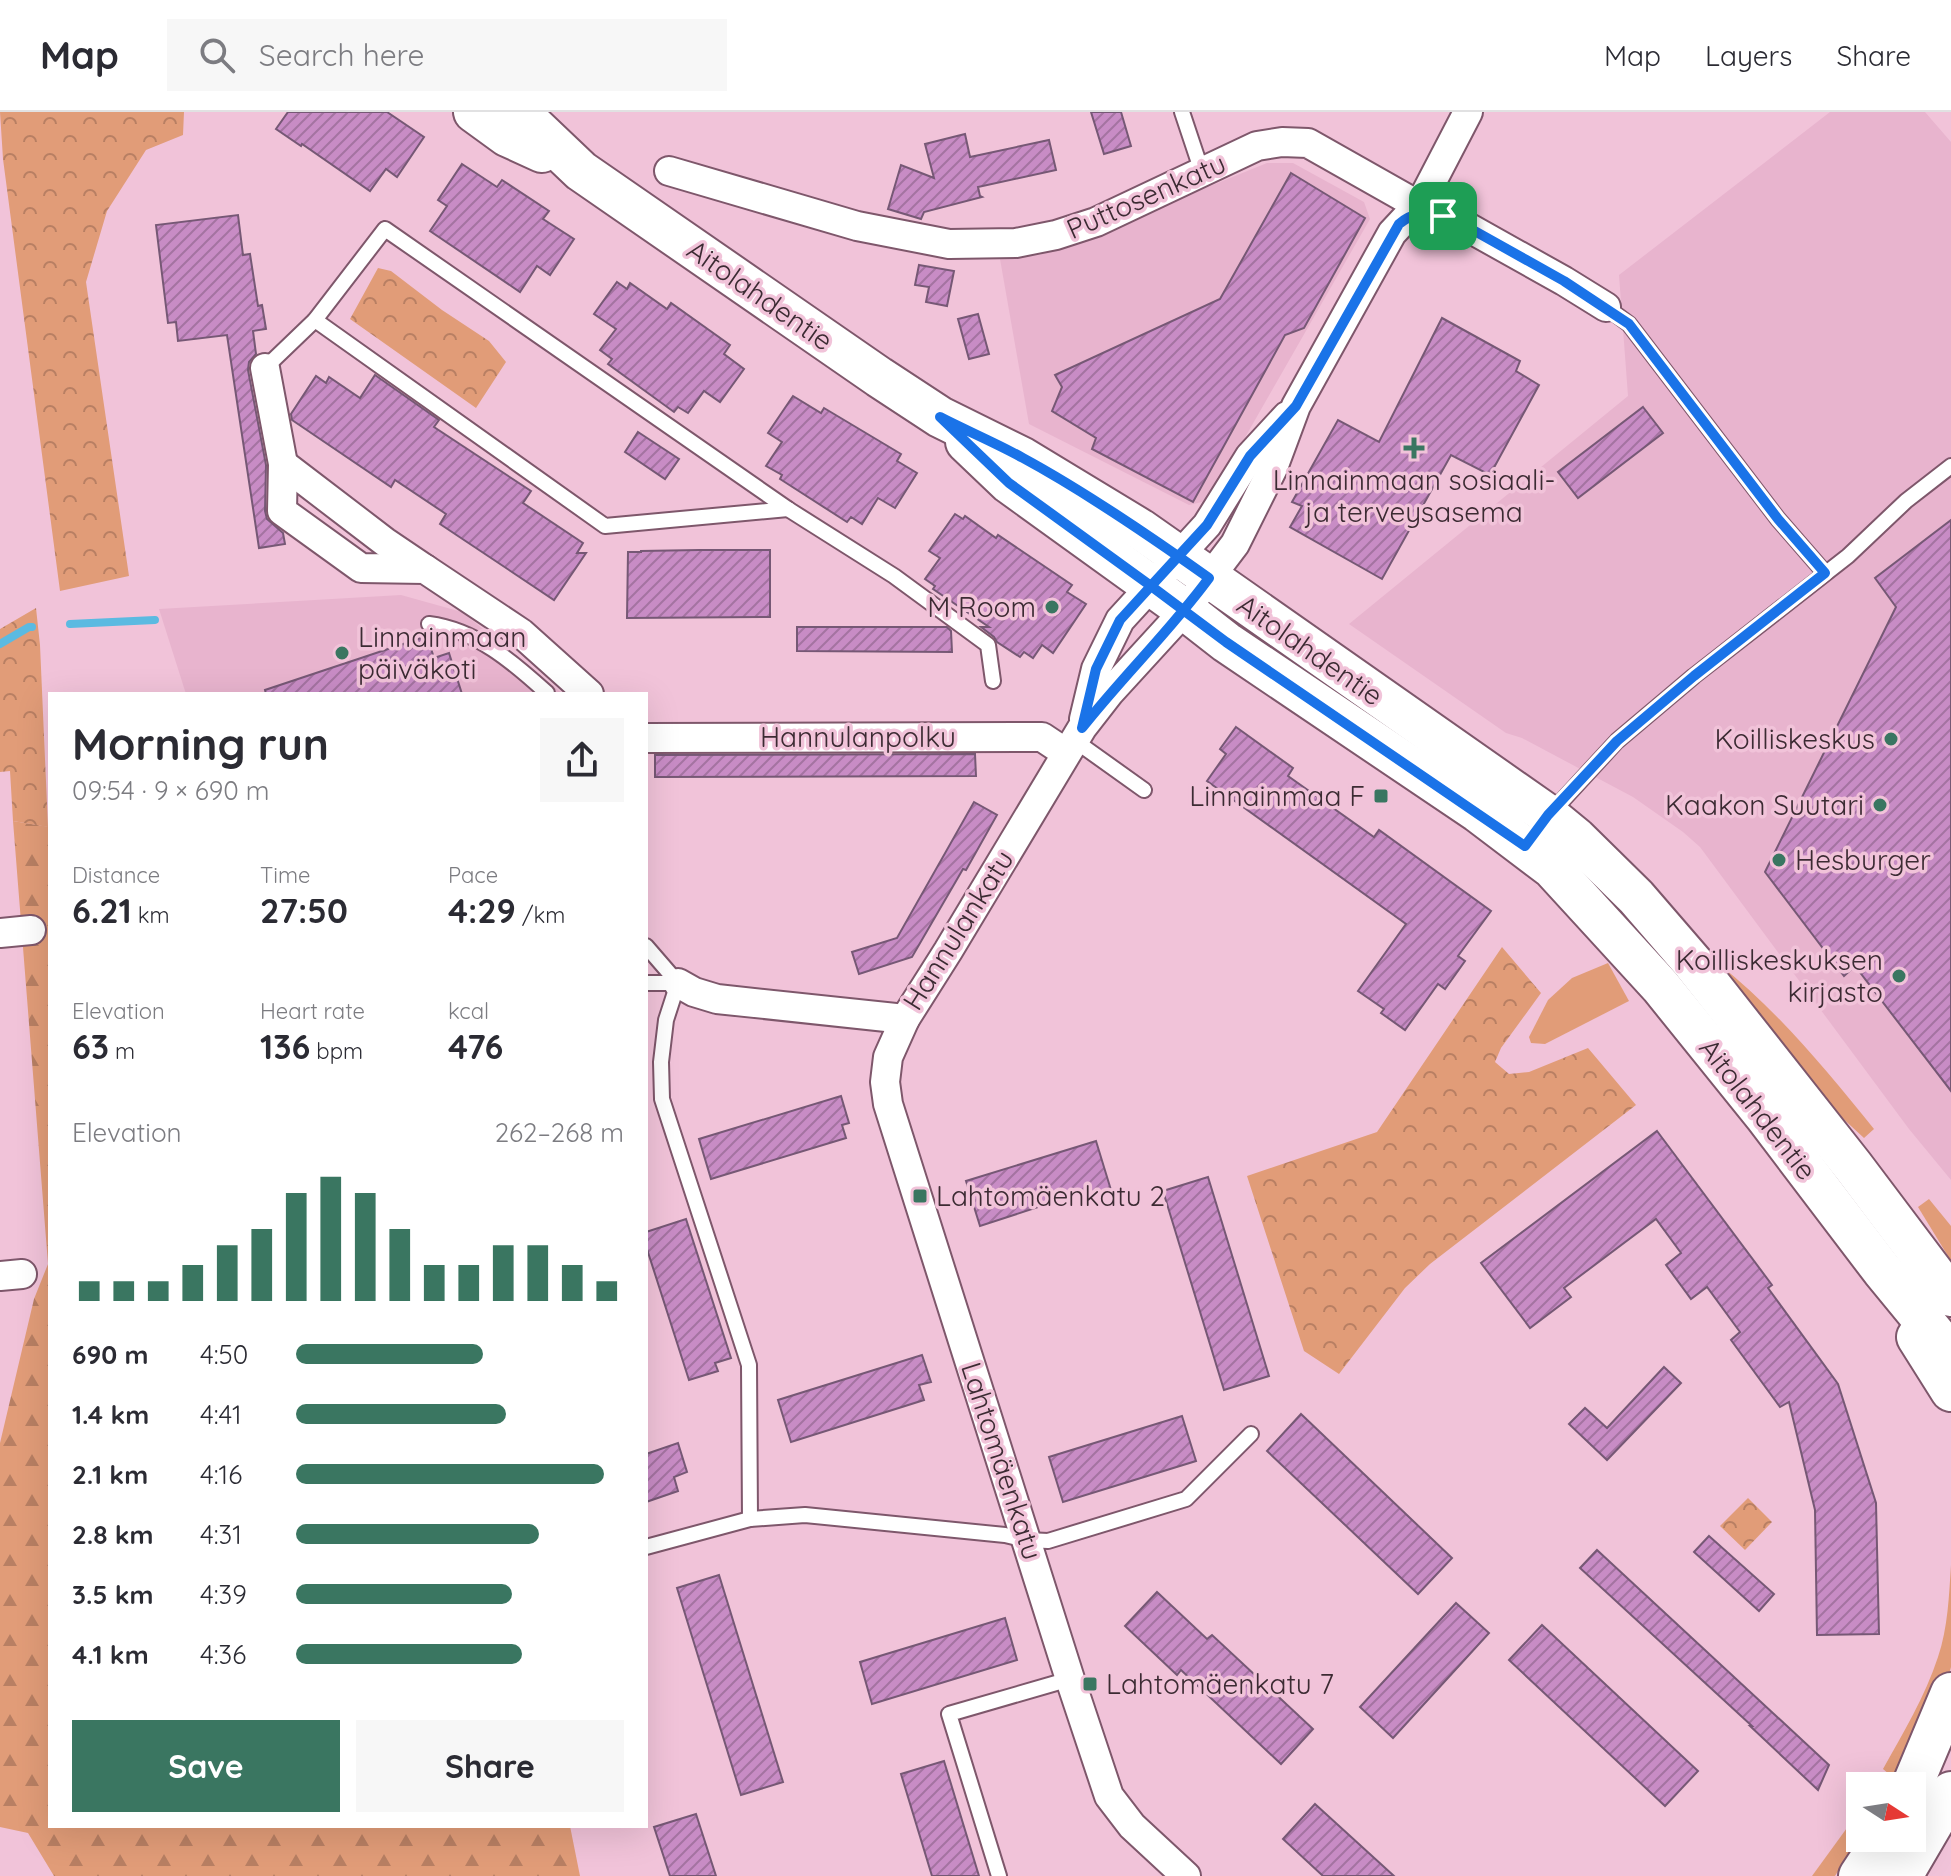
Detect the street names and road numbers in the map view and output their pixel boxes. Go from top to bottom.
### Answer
street label: Puttosenkatu [1061,145,1231,246]
street label: Aitolahdentie [681,232,840,358]
street label: Aitolahdentie [1231,587,1390,713]
street label: Hannulanpolku [760,719,956,754]
street label: Hannulankatu [894,843,1021,1016]
street label: Aitolahdentie [1692,1031,1825,1186]
street label: Lahtomäenkatu [954,1358,1051,1564]

